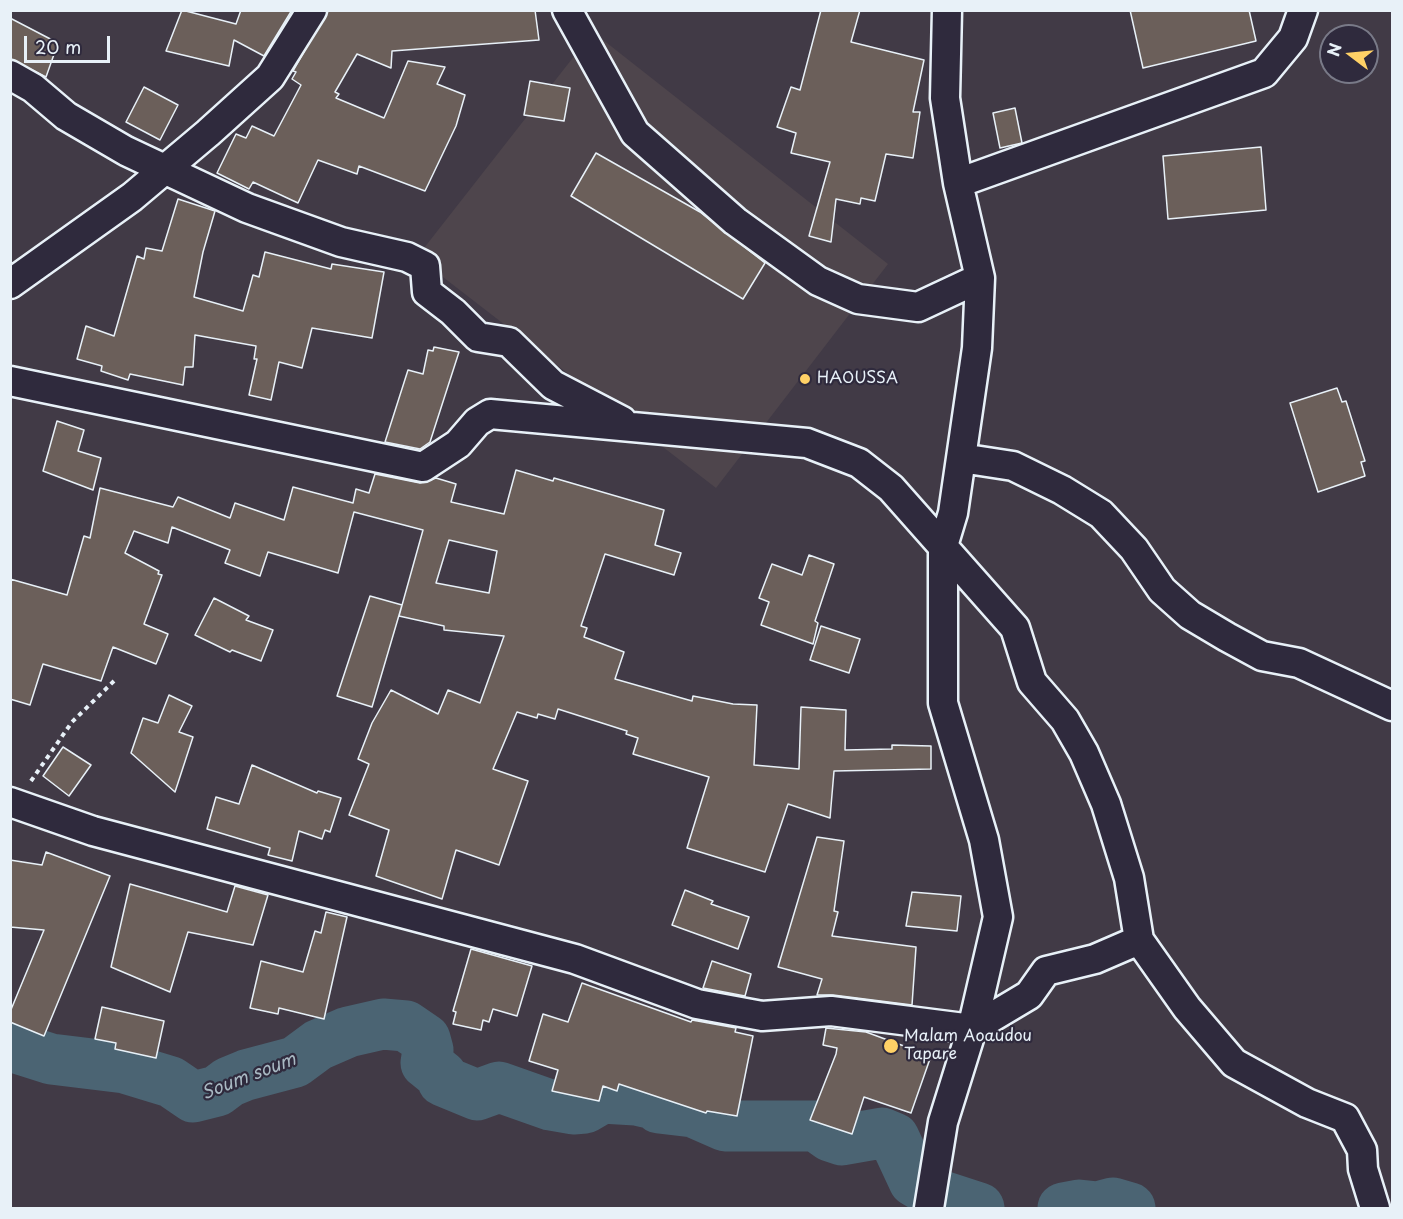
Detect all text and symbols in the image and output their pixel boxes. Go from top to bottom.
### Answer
scale bar [27,24,112,62]
north arrow [1319,24,1379,84]
text: 20 m [35,33,81,60]
text: N [1320,40,1347,59]
place label: HAOUSSA [817,369,898,389]
marker: HAOUSSA [798,372,812,386]
place label: Malam Aoaudou Tapare [904,1027,1032,1065]
marker: Malam Aoaudou Tapare [882,1037,900,1055]
water label: Soum soum [199,1049,299,1105]

